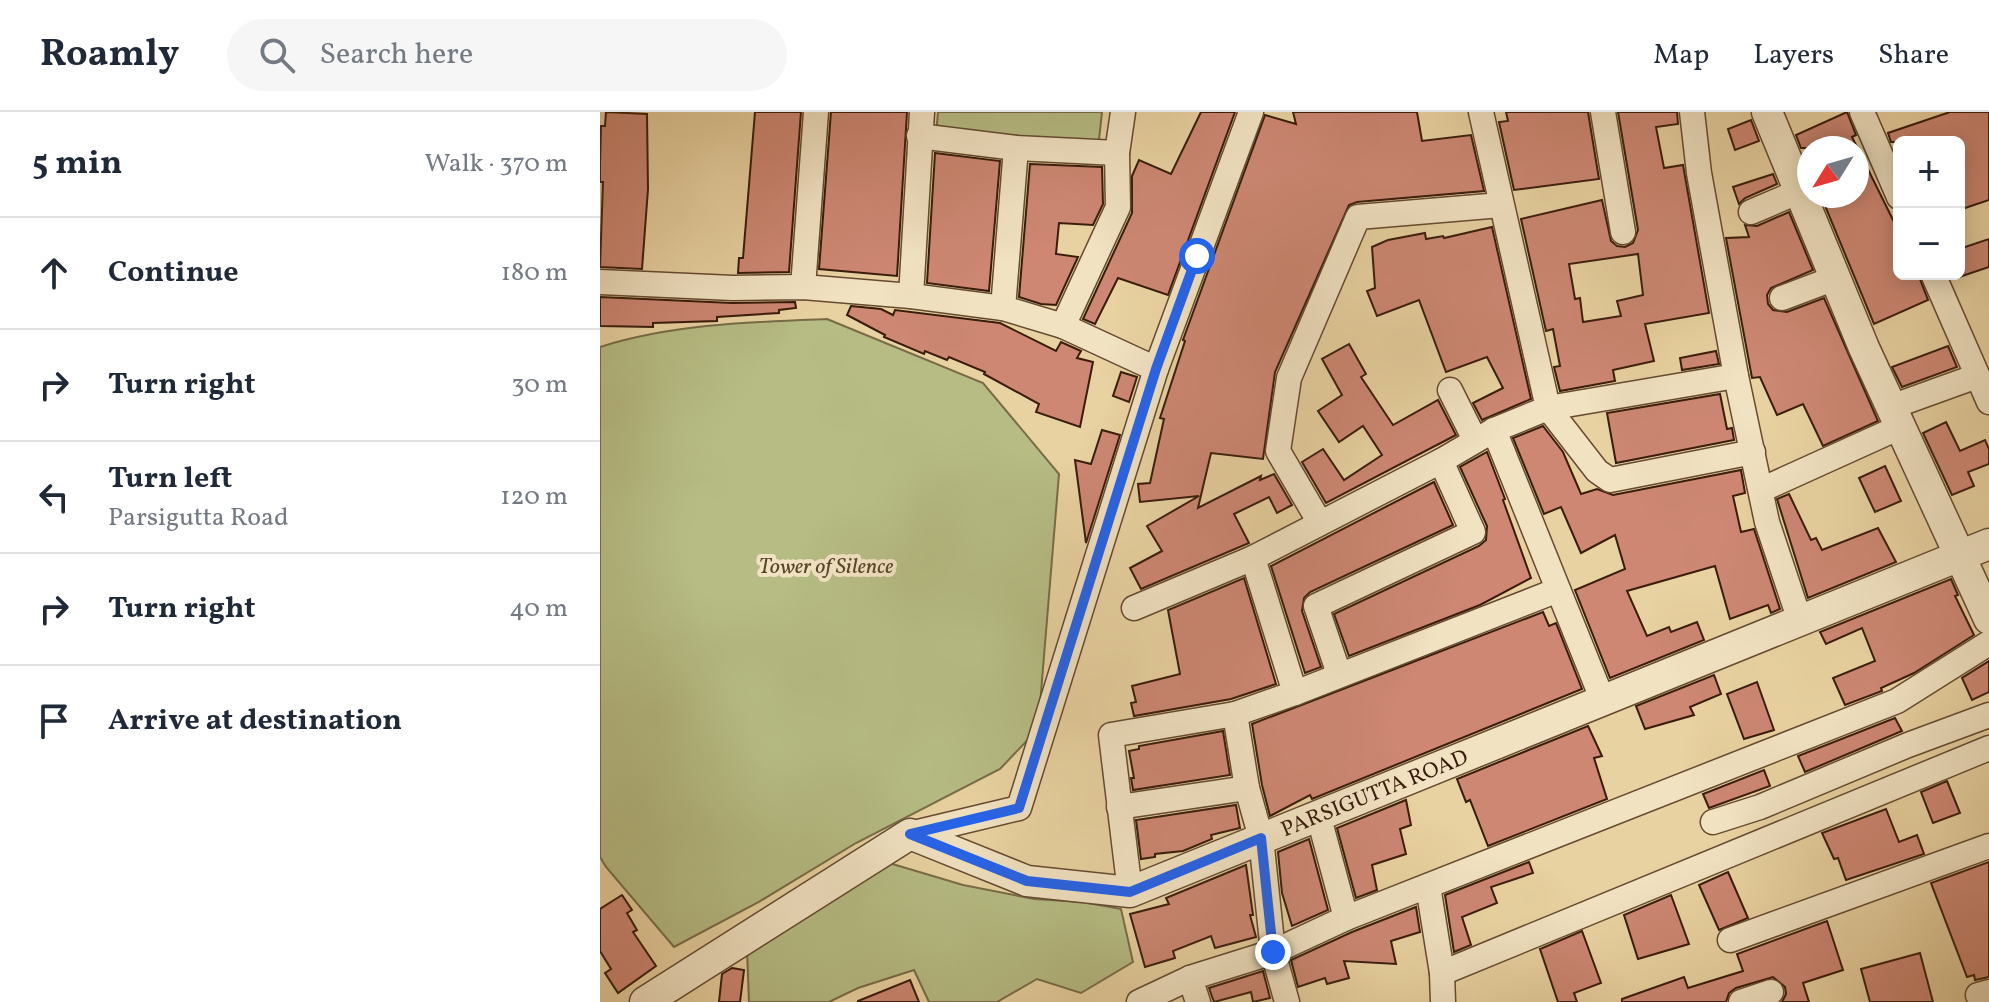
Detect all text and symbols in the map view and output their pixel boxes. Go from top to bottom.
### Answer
search box [227,19,787,91]
text: Roamly [40,29,179,82]
icon: search [255,33,299,77]
text: Search here [319,34,473,76]
text: Map [1653,36,1709,75]
text: Layers [1753,36,1834,75]
text: Share [1878,36,1949,75]
north arrow [1797,136,1869,208]
map controls [1893,136,1965,280]
button: + [1893,136,1965,208]
text: 5 min [32,141,122,188]
text: Walk · 370 m [425,146,568,182]
button: − [1893,208,1965,280]
route start [1179,238,1215,274]
icon: ahead [32,251,76,295]
text: Continue [108,252,239,294]
text: 180 m [501,255,568,291]
icon: right [32,363,76,407]
text: Turn right [108,364,256,406]
text: 30 m [511,367,568,403]
text: Turn left [108,458,232,500]
icon: left [32,475,76,519]
text: 120 m [500,479,568,515]
text: Parsigutta Road [108,500,289,536]
park label: Tower of Silence [759,552,893,583]
icon: right [32,587,76,631]
text: Turn right [108,588,256,630]
text: 40 m [509,591,568,627]
icon: arrive [32,699,76,743]
text: Arrive at destination [108,700,402,742]
street label: PARSIGUTTA ROAD [1277,743,1473,846]
route end [1255,934,1291,970]

